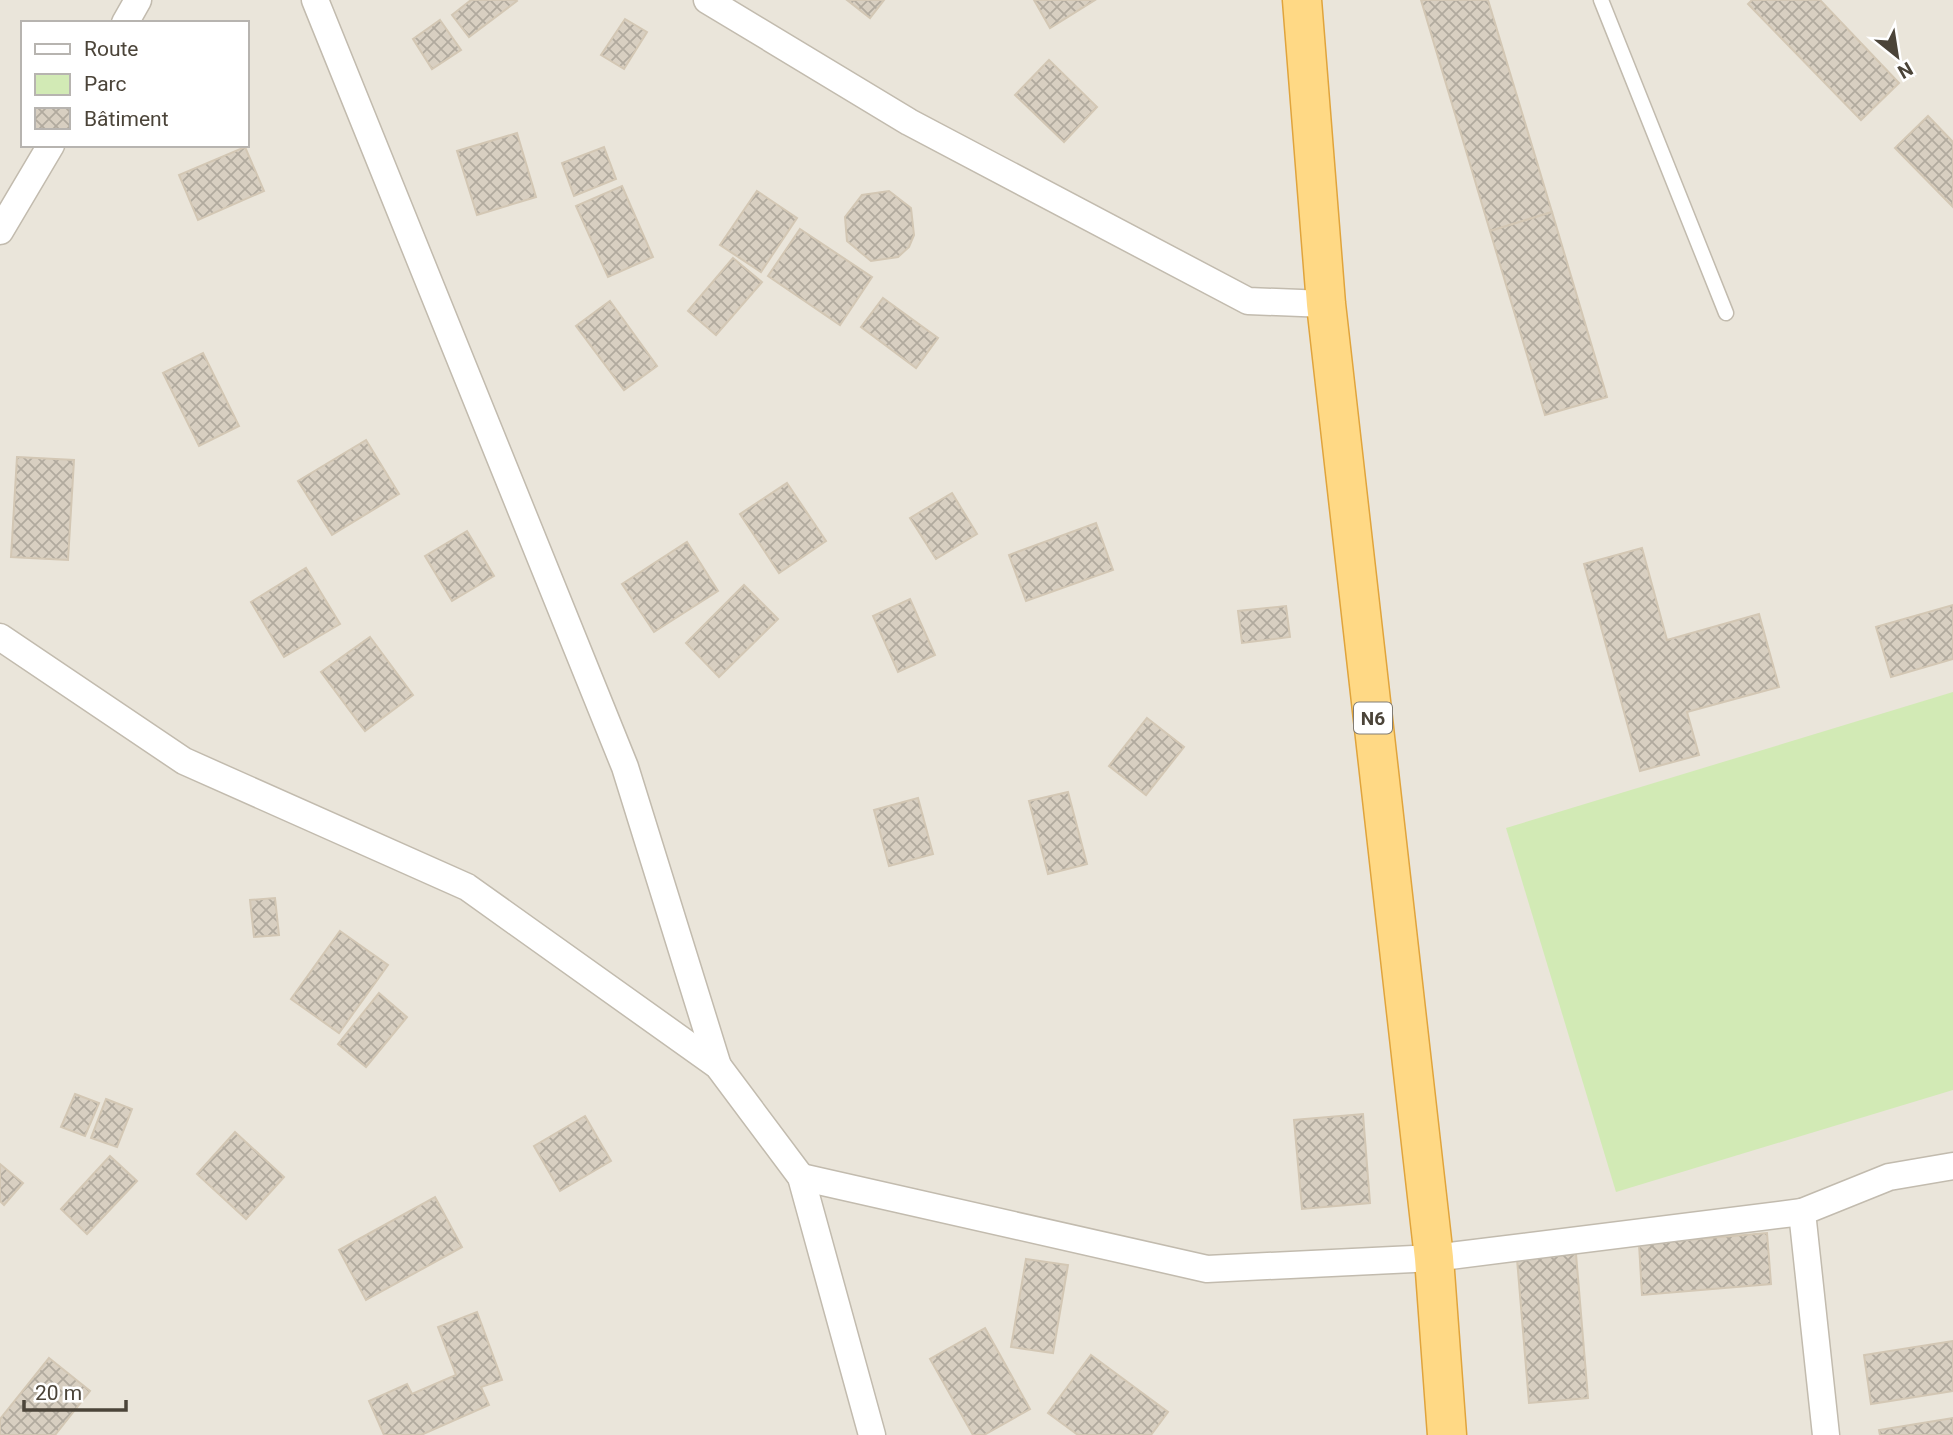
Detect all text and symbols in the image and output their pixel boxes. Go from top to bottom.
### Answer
legend [21,21,248,147]
north arrow [1862,21,1932,91]
text: Route [84,37,139,61]
text: N [1894,57,1917,84]
text: Parc [84,72,126,96]
text: Bâtiment [84,107,169,131]
road number: N6 [1354,702,1392,734]
scale bar [24,1368,126,1412]
text: 20 m [35,1381,82,1405]

